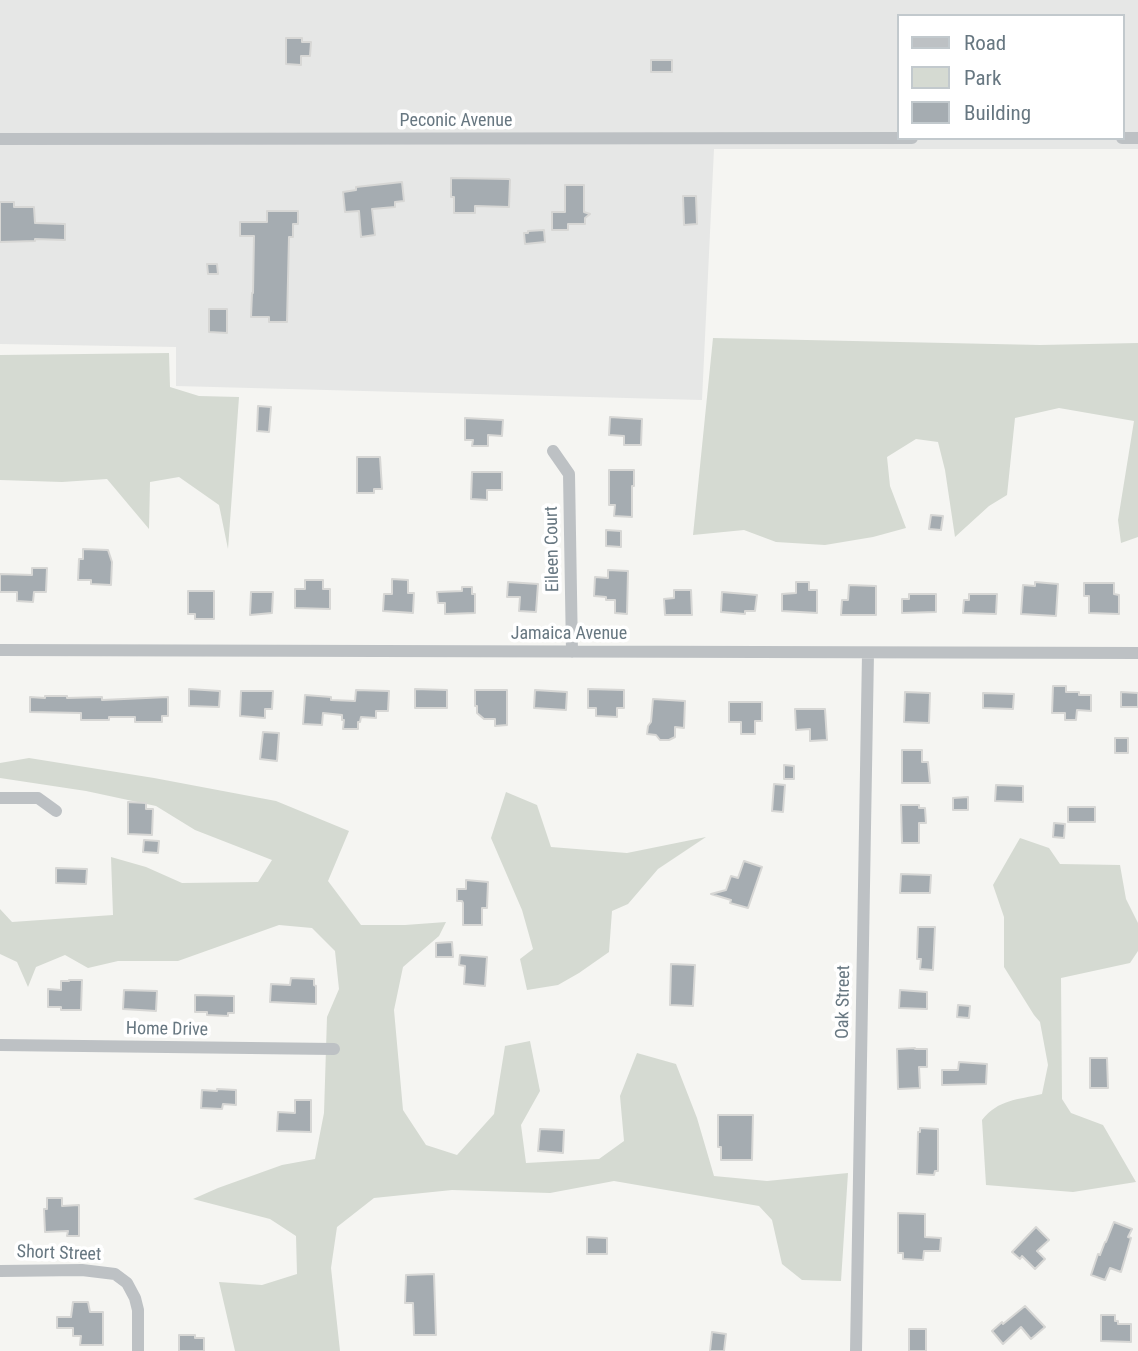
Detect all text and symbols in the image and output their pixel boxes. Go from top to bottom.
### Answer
legend [897,14,1124,140]
text: Road [964,31,1006,55]
text: Park [964,66,1001,90]
text: Building [964,101,1031,125]
street label: Peconic Avenue [400,110,512,132]
street label: Eileen Court [541,506,565,592]
street label: Jamaica Avenue [511,623,627,645]
street label: Oak Street [833,965,855,1039]
street label: Home Drive [126,1018,208,1042]
street label: Short Street [16,1242,102,1266]

